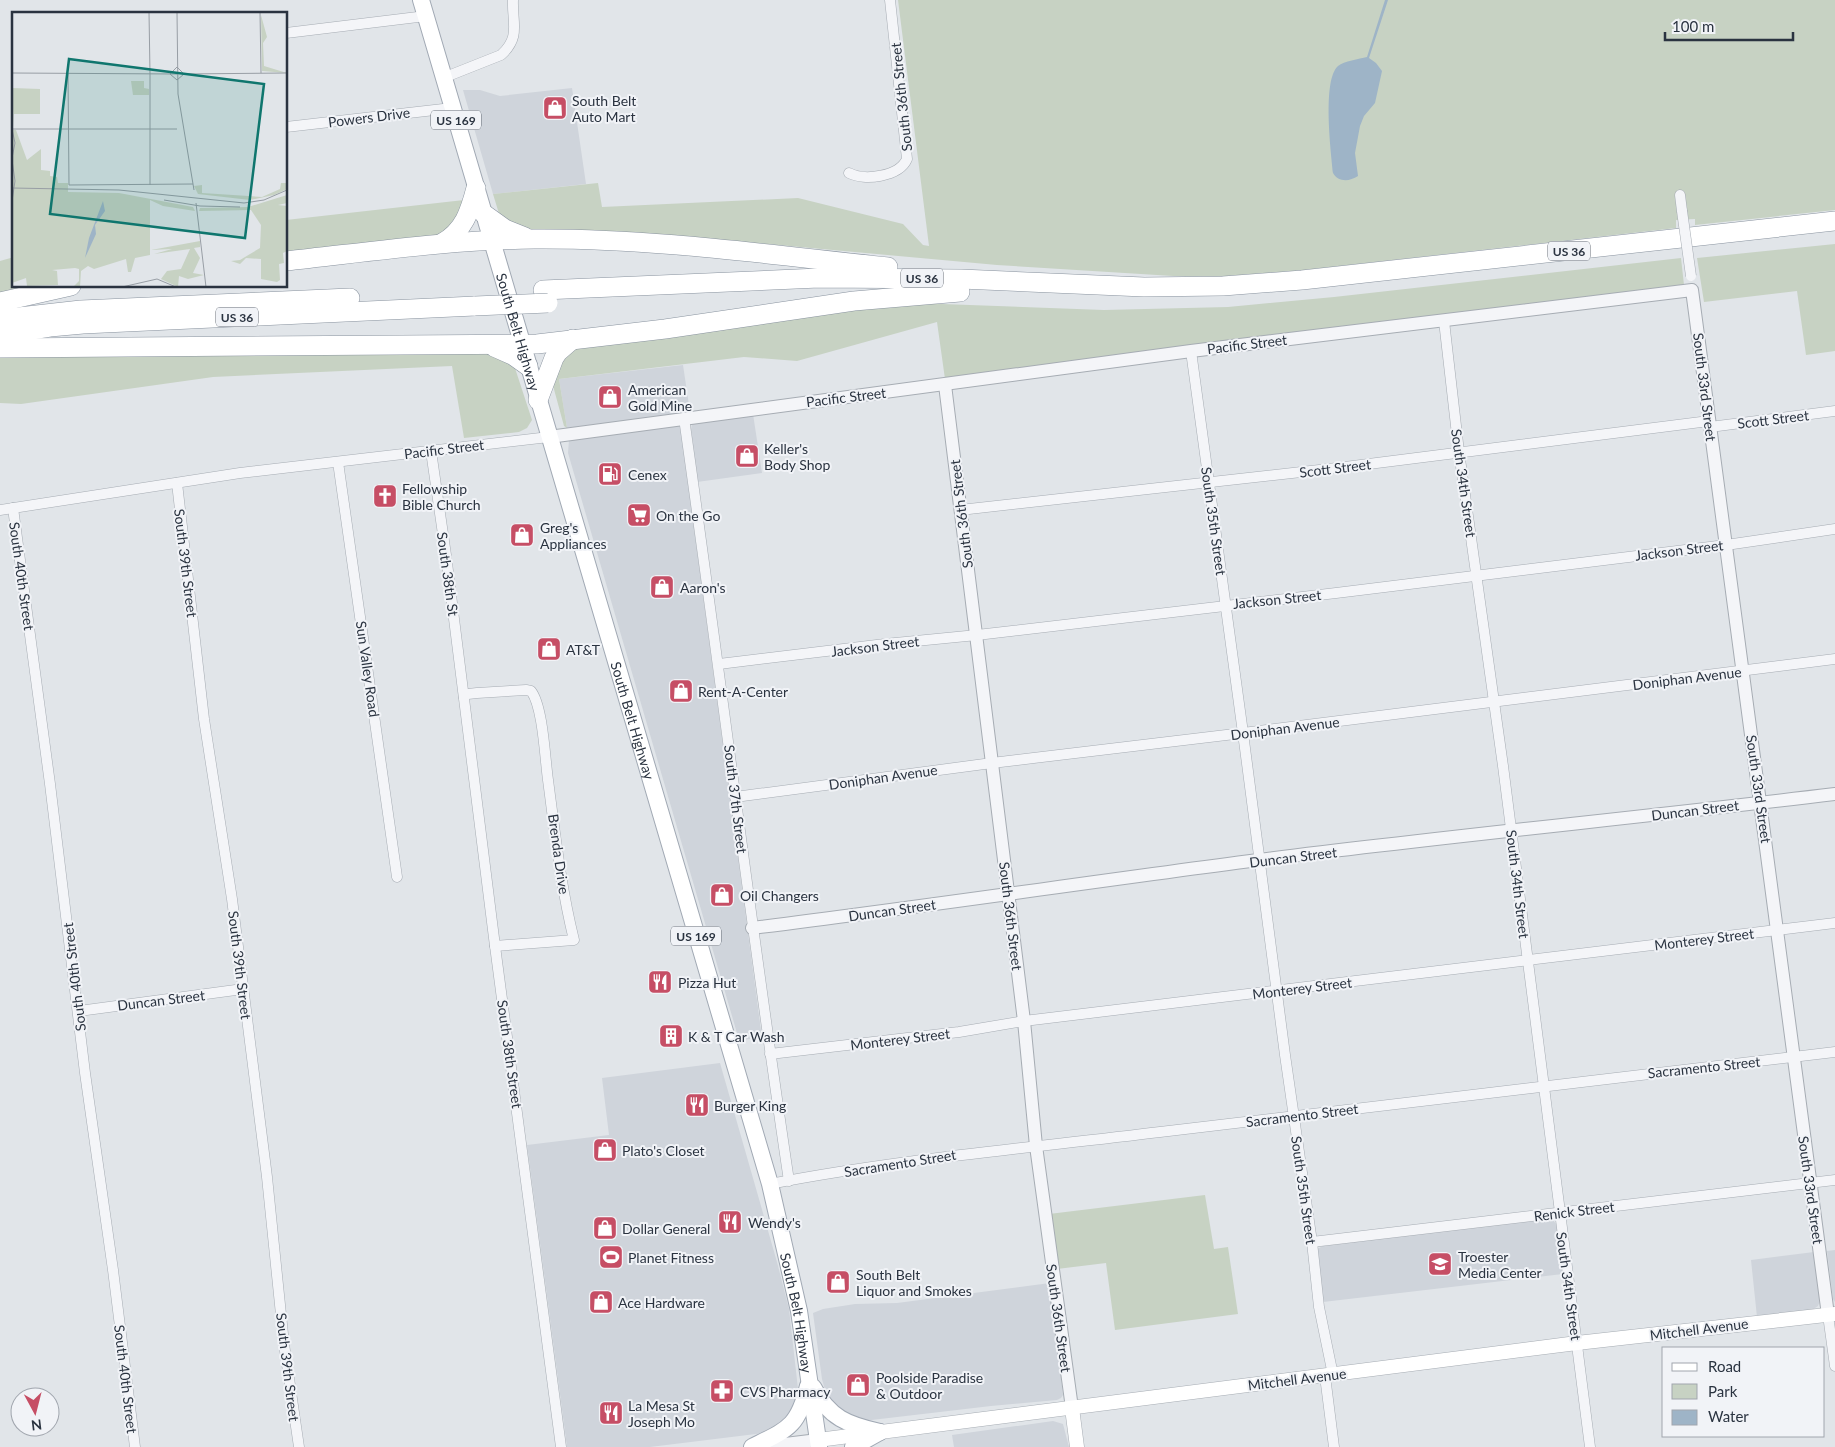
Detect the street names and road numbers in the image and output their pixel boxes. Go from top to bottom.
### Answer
street label: South 36th Street [887,42,915,152]
street label: Powers Drive [327,104,411,130]
road number: US 169 [431,110,481,130]
road number: US 36 [1548,242,1590,260]
road number: US 36 [901,268,943,288]
street label: South Belt Highway [493,271,544,394]
road number: US 36 [216,308,258,326]
street label: Pacific Street [1206,331,1288,357]
street label: South 33rd Street [1690,332,1720,442]
street label: Pacific Street [805,384,887,410]
street label: Scott Street [1736,406,1810,432]
street label: South 34th Street [1448,428,1480,538]
street label: Pacific Street [403,436,485,462]
street label: Scott Street [1298,455,1372,481]
street label: South 36th Street [946,459,976,569]
street label: South 35th Street [1198,466,1230,576]
street label: South 39th Street [171,508,201,618]
street label: South 40th Street [6,521,38,631]
street label: South 38th St [434,531,462,617]
street label: Jackson Street [1634,536,1724,564]
street label: Jackson Street [1232,586,1322,612]
street label: Sun Valley Road [353,620,383,718]
street label: Jackson Street [830,632,920,660]
street label: South Belt Highway [608,659,659,782]
street label: Doniphan Avenue [1632,663,1742,693]
street label: Doniphan Avenue [1230,713,1340,743]
street label: South 33rd Street [1743,734,1775,844]
street label: South 37th Street [721,744,751,854]
street label: Doniphan Avenue [828,761,938,793]
street label: Duncan Street [1650,796,1740,824]
street label: Brenda Drive [545,813,573,895]
street label: South 34th Street [1503,829,1533,939]
street label: Duncan Street [1248,843,1338,871]
street label: South 36th Street [996,861,1026,971]
street label: Duncan Street [847,895,937,925]
street label: South 39th Street [225,910,255,1020]
street label: South 40th Street [59,922,89,1032]
street label: Monterey Street [1653,924,1755,954]
road number: US 169 [671,926,721,946]
street label: Monterey Street [1251,973,1353,1003]
street label: Duncan Street [116,986,206,1014]
street label: South 38th Street [494,999,526,1109]
street label: Monterey Street [849,1024,951,1054]
street label: Sacramento Street [1647,1053,1761,1081]
street label: Sacramento Street [1245,1100,1359,1130]
street label: South 35th Street [1288,1135,1320,1245]
street label: South 33rd Street [1795,1135,1827,1245]
street label: Sacramento Street [843,1146,957,1180]
street label: Renick Street [1533,1198,1615,1224]
street label: South 34th Street [1553,1231,1585,1341]
street label: South Belt Highway [777,1251,817,1375]
street label: South 36th Street [1043,1263,1075,1373]
street label: South 39th Street [273,1312,303,1422]
street label: Mitchell Avenue [1649,1315,1749,1343]
street label: South 40th Street [111,1324,141,1434]
street label: Mitchell Avenue [1247,1365,1347,1393]

